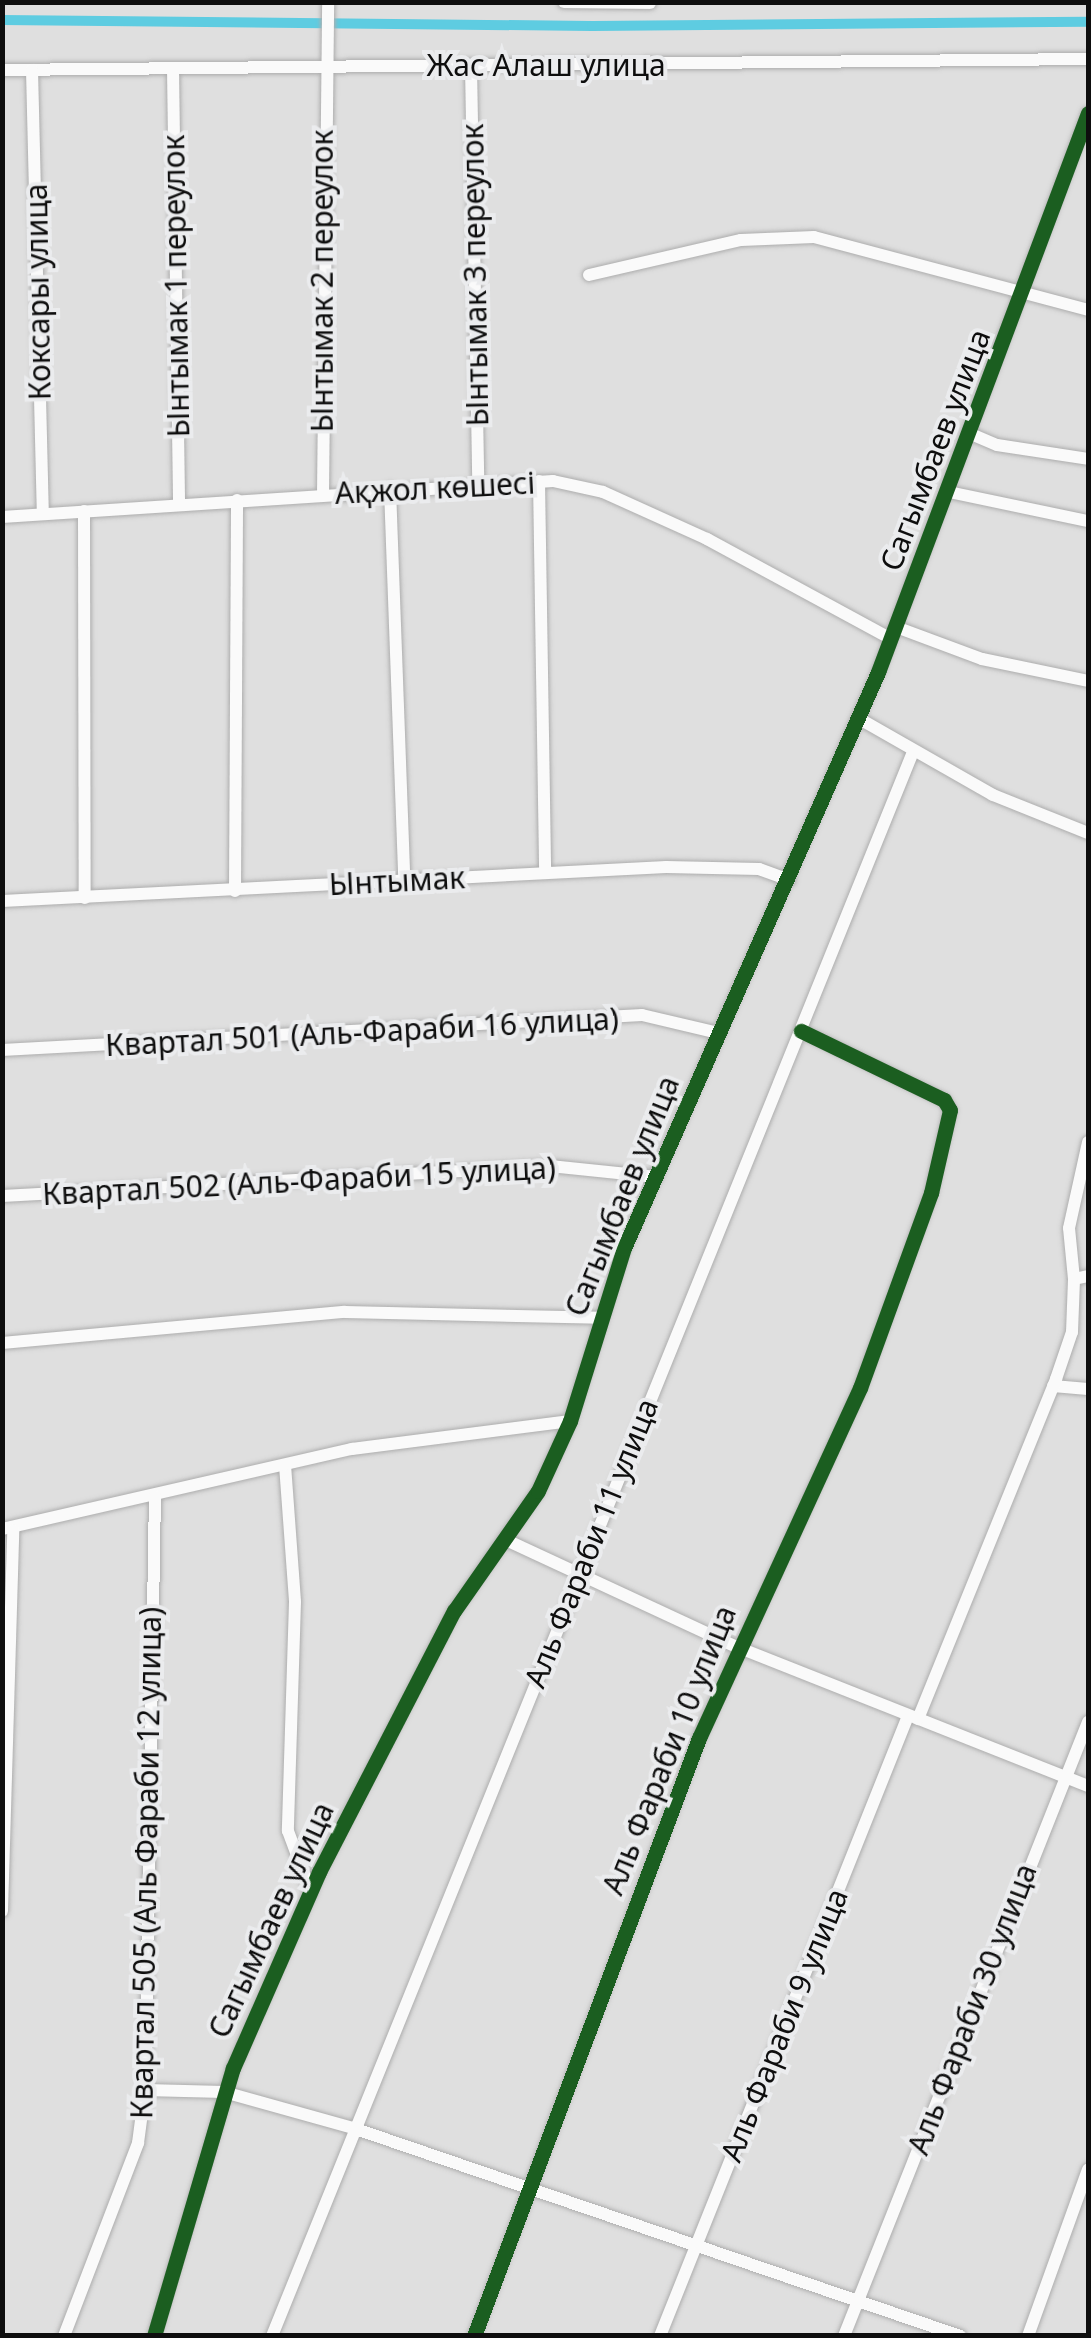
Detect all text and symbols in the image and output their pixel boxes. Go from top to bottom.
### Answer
street label: Жас Алаш улица [426,47,666,83]
street label: Ынтымак 3 переулок [454,123,496,427]
street label: Ынтымак 2 переулок [304,130,340,432]
street label: Ынтымак 1 переулок [155,134,197,438]
street label: Коксары улица [18,183,58,401]
street label: Сагымбаев улица [872,324,998,576]
street label: Ақжол көшесі [334,465,536,511]
street label: Ынтымак [328,859,466,903]
street label: Квартал 501 (Аль-Фараби 16 улица) [104,1001,620,1063]
street label: Сагымбаев улица [557,1071,687,1321]
street label: Квартал 502 (Аль-Фараби 15 улица) [41,1150,557,1212]
street label: Аль Фараби 11 улица [517,1393,665,1693]
street label: Аль Фараби 10 улица [595,1600,743,1900]
street label: Квартал 505 (Аль Фараби 12 улица) [124,1607,168,2119]
street label: Сагымбаев улица [201,1797,341,2043]
street label: Аль Фараби 30 улица [900,1859,1044,2159]
street label: Аль Фараби 9 улица [713,1883,855,2167]

